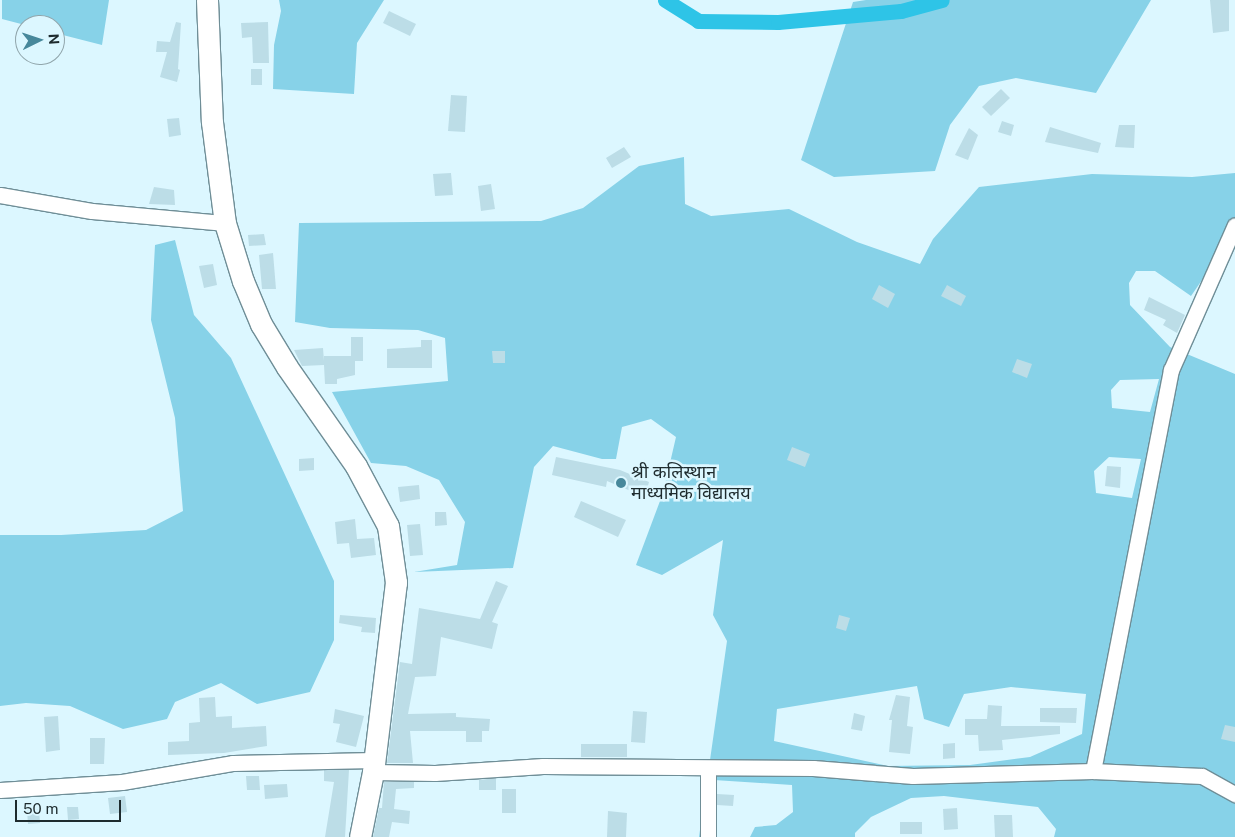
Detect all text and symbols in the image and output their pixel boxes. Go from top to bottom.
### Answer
north arrow [15,15,65,65]
text: N [46,33,62,45]
place label: श्री कलिस्थान माध्यमिक विद्यालय [631,462,751,504]
marker: श्री कलिस्थान माध्यमिक विद्यालय [615,477,627,489]
scale bar [18,790,124,822]
text: 50 m [23,800,58,817]

